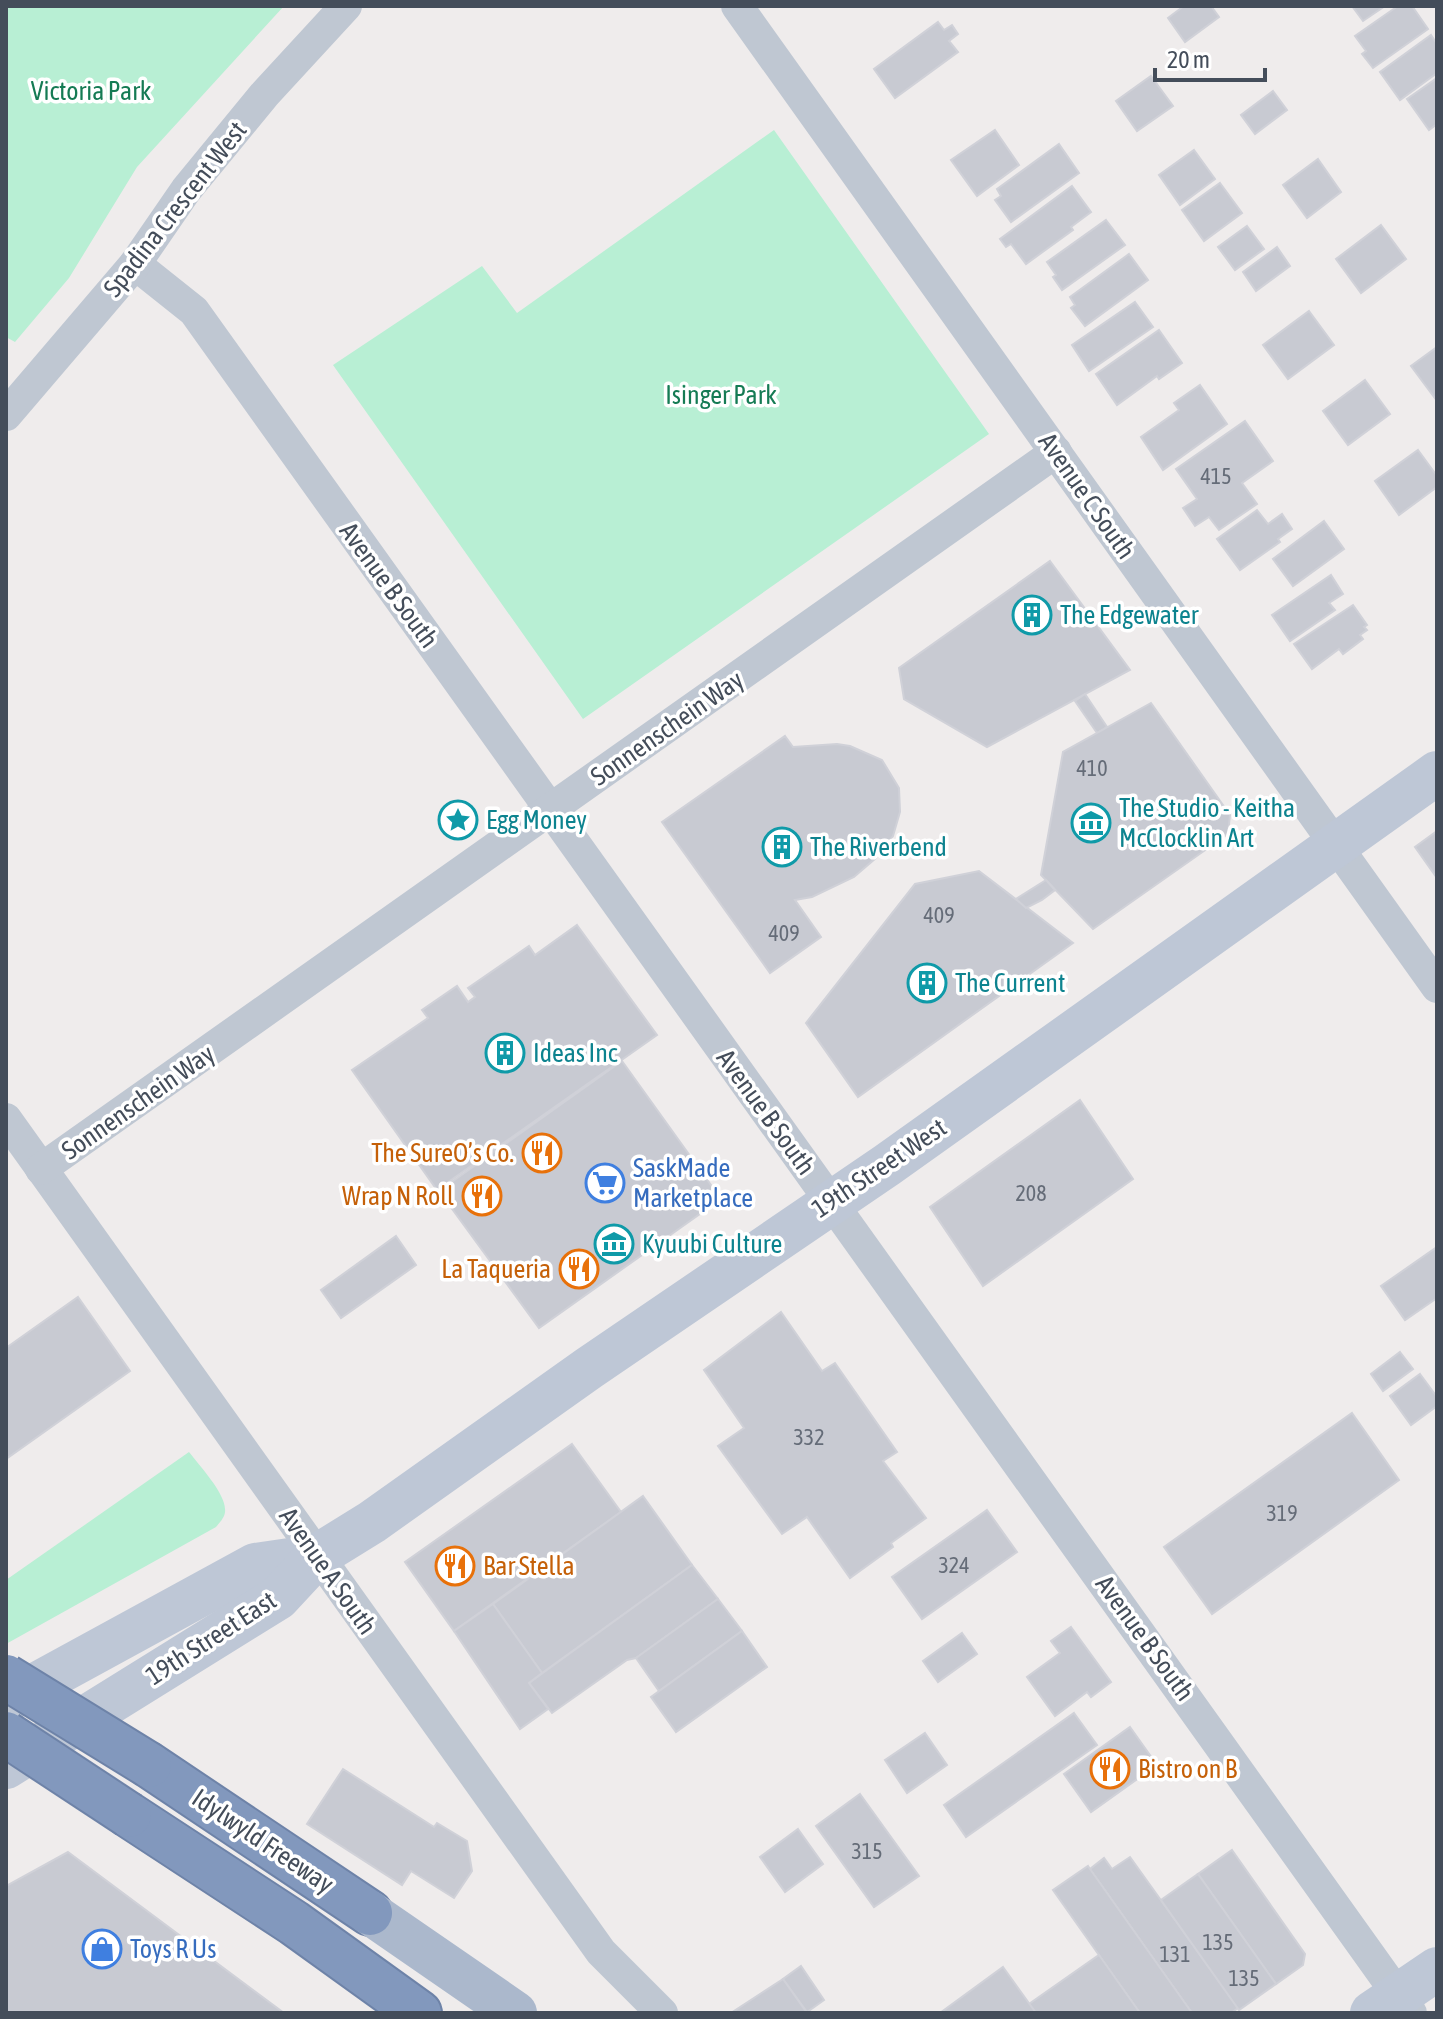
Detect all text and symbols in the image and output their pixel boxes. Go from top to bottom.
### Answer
scale bar [1155,32,1265,82]
text: 20 m [1167,46,1210,73]
park label: Victoria Park [31,76,151,106]
street label: Spadina Crescent West [97,115,253,303]
park label: Isinger Park [665,380,777,410]
street label: Avenue C South [1033,427,1141,565]
house number: 415 [1200,463,1232,489]
street label: Avenue B South [334,517,444,653]
building icon: The Edgewater [1011,594,1053,636]
place label: The Edgewater [1060,600,1199,630]
street label: Sonnenschein Way [585,664,749,792]
house number: 410 [1076,755,1108,781]
place label: The Studio - Keitha McClocklin Art [1119,793,1295,853]
place icon: Egg Money [437,799,479,841]
museum icon: The Studio - Keitha McClocklin Art [1070,802,1112,844]
place label: Egg Money [486,805,587,835]
building icon: The Riverbend [761,826,803,868]
place label: The Riverbend [810,832,947,862]
house number: 409 [923,902,955,928]
house number: 409 [768,920,800,946]
building icon: The Current [906,962,948,1004]
place label: The Current [955,968,1065,998]
building icon: Ideas Inc [484,1032,526,1074]
street label: Sonnenschein Way [56,1038,220,1166]
place label: Ideas Inc [533,1038,618,1068]
street label: Avenue B South [711,1044,821,1180]
street label: 19th Street West [806,1112,952,1224]
restaurant icon: The SureO’s Co. [521,1132,563,1174]
place label: The SureO’s Co. [371,1138,514,1168]
place label: SaskMade Marketplace [633,1153,753,1213]
supermarket icon: SaskMade Marketplace [584,1162,626,1204]
restaurant icon: Wrap N Roll [461,1175,503,1217]
house number: 208 [1015,1180,1047,1206]
place label: Wrap N Roll [342,1181,454,1211]
museum icon: Kyuubi Culture [593,1223,635,1265]
place label: Kyuubi Culture [642,1229,782,1259]
restaurant icon: La Taqueria [558,1248,600,1290]
place label: La Taqueria [441,1254,551,1284]
house number: 332 [793,1424,825,1450]
house number: 319 [1266,1500,1298,1526]
street label: Avenue A South [273,1502,383,1640]
restaurant icon: Bar Stella [434,1545,476,1587]
place label: Bar Stella [483,1551,574,1581]
house number: 324 [938,1552,970,1578]
street label: Avenue B South [1090,1570,1200,1706]
street label: 19th Street East [141,1585,281,1691]
restaurant icon: Bistro on B [1089,1748,1131,1790]
place label: Bistro on B [1138,1754,1238,1784]
street label: Idylwyld Freeway [187,1783,340,1899]
house number: 315 [851,1838,883,1864]
shop icon: Toys R Us [81,1928,123,1970]
house number: 135 [1202,1929,1234,1955]
place label: Toys R Us [130,1934,216,1964]
house number: 131 [1159,1941,1191,1967]
house number: 135 [1228,1965,1260,1991]

